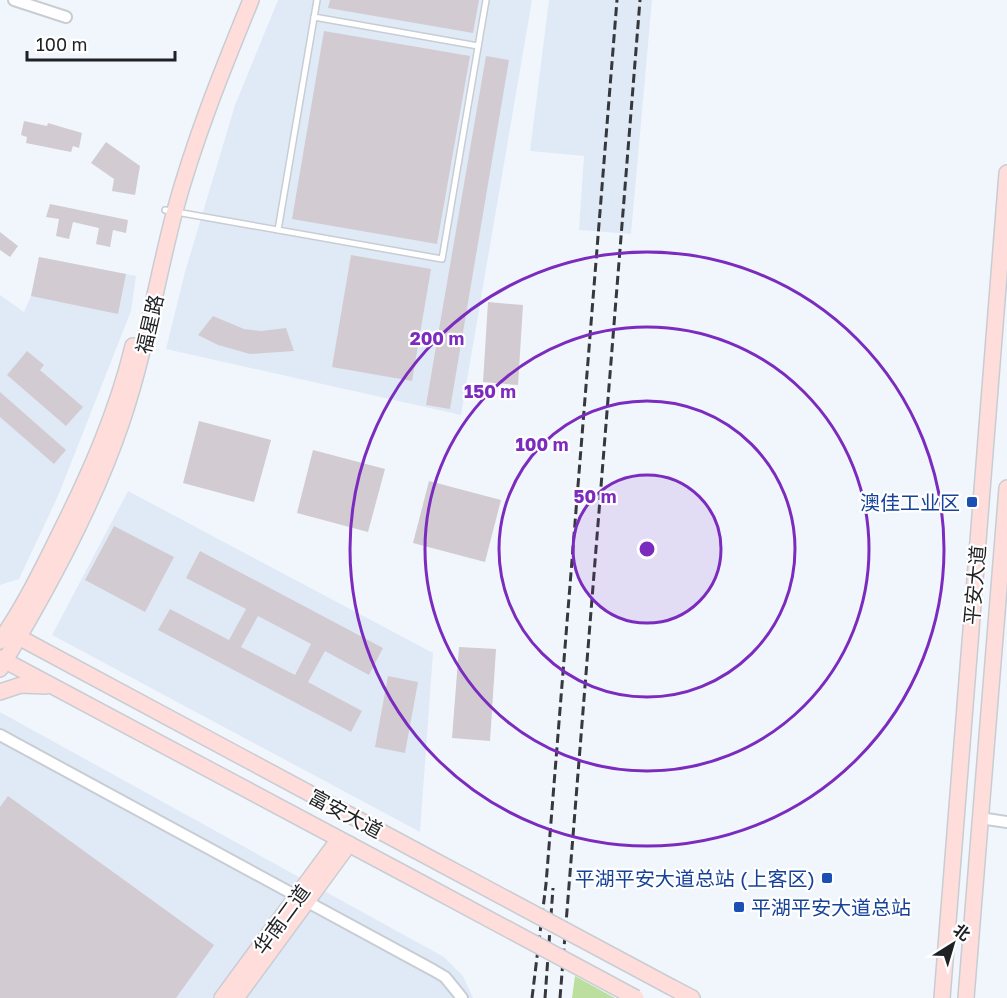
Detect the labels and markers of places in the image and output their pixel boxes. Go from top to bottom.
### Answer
place label: 澳佳工业区 [860,490,960,514]
marker: 澳佳工业区 [965,495,979,509]
centre of rings [637,539,657,559]
place label: 平湖平安大道总站 (上客区) [575,866,815,890]
marker: 平湖平安大道总站 (上客区) [820,871,834,885]
place label: 平湖平安大道总站 [751,895,911,919]
marker: 平湖平安大道总站 [732,900,746,914]

